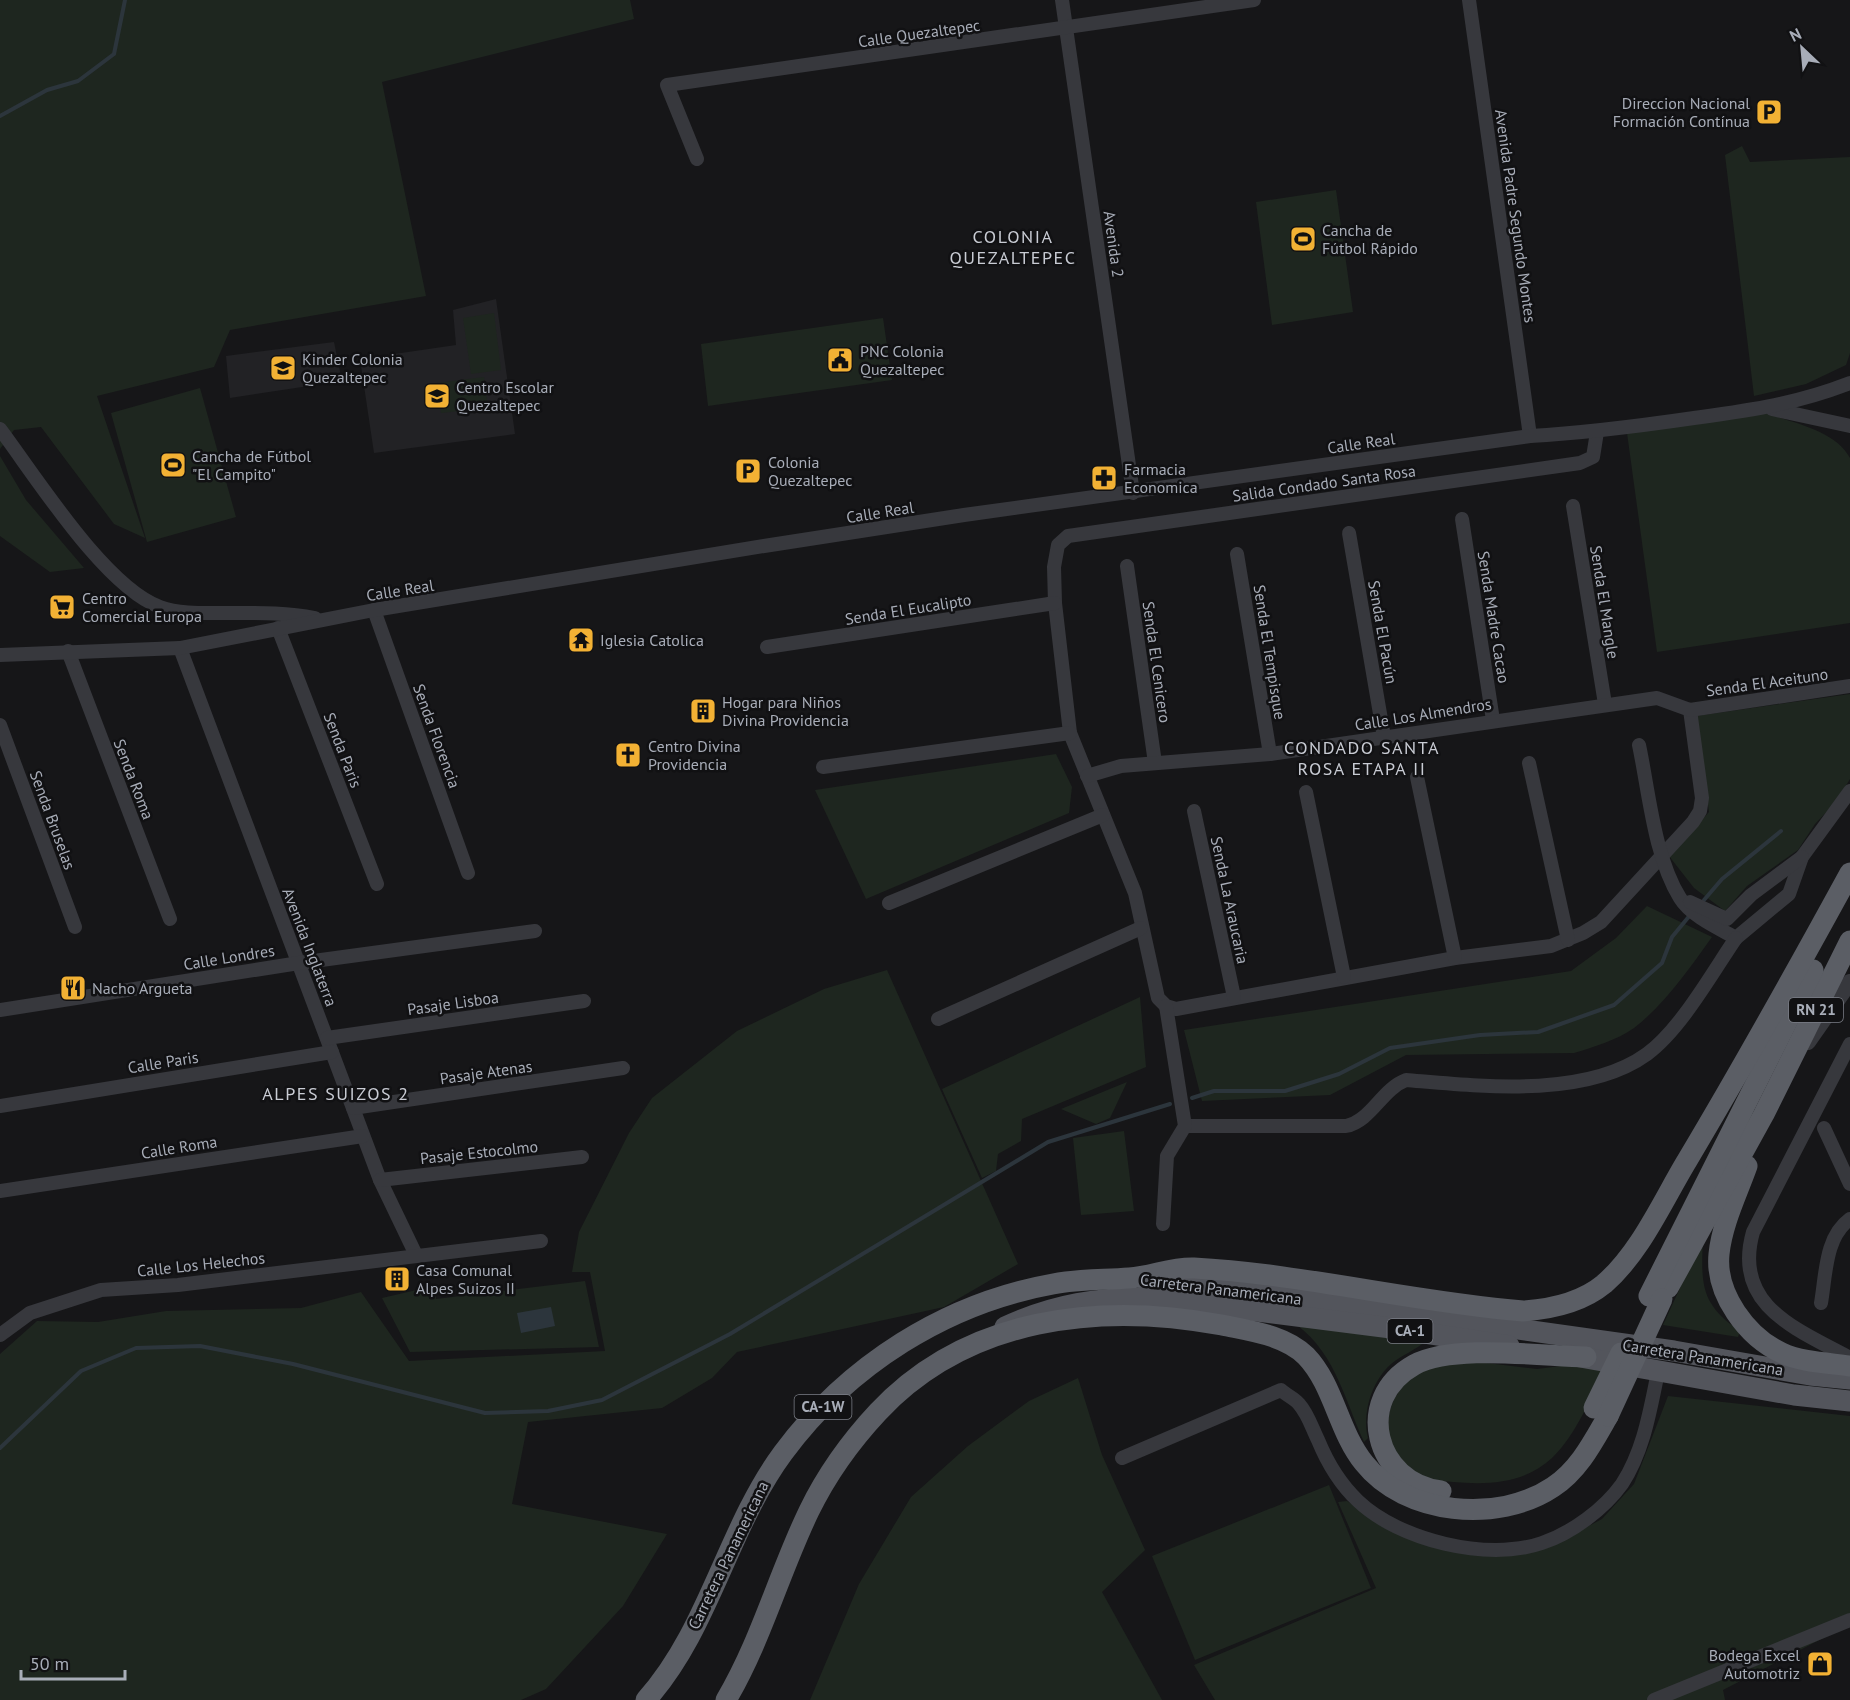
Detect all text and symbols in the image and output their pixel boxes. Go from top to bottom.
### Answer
street label: Calle Quezaltepec [857,15,981,51]
north arrow [1772,18,1832,78]
text: N [1786,23,1805,46]
place label: Direccion Nacional Formación Contínua [1613,93,1750,131]
parking icon: Direccion Nacional Formación Contínua [1754,97,1784,127]
street label: Avenida Padre Segundo Montes [1491,108,1541,324]
street label: Avenida 2 [1099,209,1129,279]
place label: Cancha de Fútbol Rápido [1322,220,1418,258]
sports icon: Cancha de Fútbol Rápido [1288,224,1318,254]
district label: COLONIA QUEZALTEPEC [950,225,1076,269]
place label: PNC Colonia Quezaltepec [860,341,944,379]
public building icon: PNC Colonia Quezaltepec [825,345,855,375]
place label: Kinder Colonia Quezaltepec [302,349,403,387]
school or university icon: Kinder Colonia Quezaltepec [268,353,298,383]
place label: Centro Escolar Quezaltepec [456,377,555,415]
school or university icon: Centro Escolar Quezaltepec [422,381,452,411]
street label: Calle Real [1326,428,1396,458]
place label: Cancha de Fútbol "El Campito" [192,446,311,484]
sports icon: Cancha de Fútbol "El Campito" [158,450,188,480]
place label: Colonia Quezaltepec [768,452,852,490]
parking icon: Colonia Quezaltepec [733,456,763,486]
place label: Farmacia Economica [1124,459,1198,497]
street label: Salida Condado Santa Rosa [1231,460,1417,506]
pharmacy icon: Farmacia Economica [1089,463,1119,493]
street label: Calle Real [845,497,915,527]
street label: Senda El Mangle [1586,544,1624,660]
street label: Senda Madre Cacao [1474,549,1514,685]
street label: Calle Real [365,575,435,605]
street label: Senda El Pacún [1364,579,1402,685]
street label: Senda El Tempisque [1249,583,1291,721]
place label: Centro Comercial Europa [82,588,202,626]
street label: Senda El Eucalipto [843,589,973,629]
supermarket icon: Centro Comercial Europa [47,592,77,622]
street label: Senda El Cenicero [1139,600,1175,724]
temple icon: Iglesia Catolica [566,625,596,655]
place label: Iglesia Catolica [600,630,704,650]
street label: Senda El Aceituno [1705,664,1829,700]
street label: Senda Florencia [409,681,465,791]
place label: Hogar para Niños Divina Providencia [722,692,849,730]
street label: Calle Los Almendros [1353,693,1493,735]
building icon: Hogar para Niños Divina Providencia [688,696,718,726]
street label: Senda Paris [320,710,367,791]
street label: Senda Roma [110,736,158,822]
place label: Centro Divina Providencia [648,736,741,774]
district label: CONDADO SANTA ROSA ETAPA II [1284,736,1440,780]
church icon: Centro Divina Providencia [613,740,643,770]
street label: Senda Bruselas [26,768,80,872]
street label: Senda La Araucaria [1207,834,1253,966]
street label: Avenida Inglaterra [278,885,342,1009]
street label: Calle Londres [182,940,276,974]
restaurant icon: Nacho Argueta [58,973,88,1003]
place label: Nacho Argueta [92,978,193,998]
street label: Pasaje Lisboa [406,987,500,1019]
road number: RN 21 [1789,998,1843,1022]
street label: Calle Paris [126,1047,200,1077]
street label: Pasaje Atenas [439,1056,534,1088]
district label: ALPES SUIZOS 2 [262,1082,410,1105]
street label: Calle Roma [140,1131,218,1163]
street label: Pasaje Estocolmo [419,1136,539,1168]
street label: Calle Los Helechos [136,1247,266,1281]
place label: Casa Comunal Alpes Suizos II [416,1260,515,1298]
building icon: Casa Comunal Alpes Suizos II [382,1264,412,1294]
street label: Carretera Panamericana [1139,1269,1303,1309]
road number: CA-1 [1388,1319,1432,1343]
street label: Carretera Panamericana [1621,1334,1785,1380]
road number: CA-1W [794,1395,852,1419]
street label: Carretera Panamericana [683,1478,773,1632]
scale bar [21,1643,124,1681]
place label: Bodega Excel Automotriz [1709,1645,1800,1683]
shop icon: Bodega Excel Automotriz [1805,1649,1835,1679]
text: 50 m [30,1652,69,1675]

